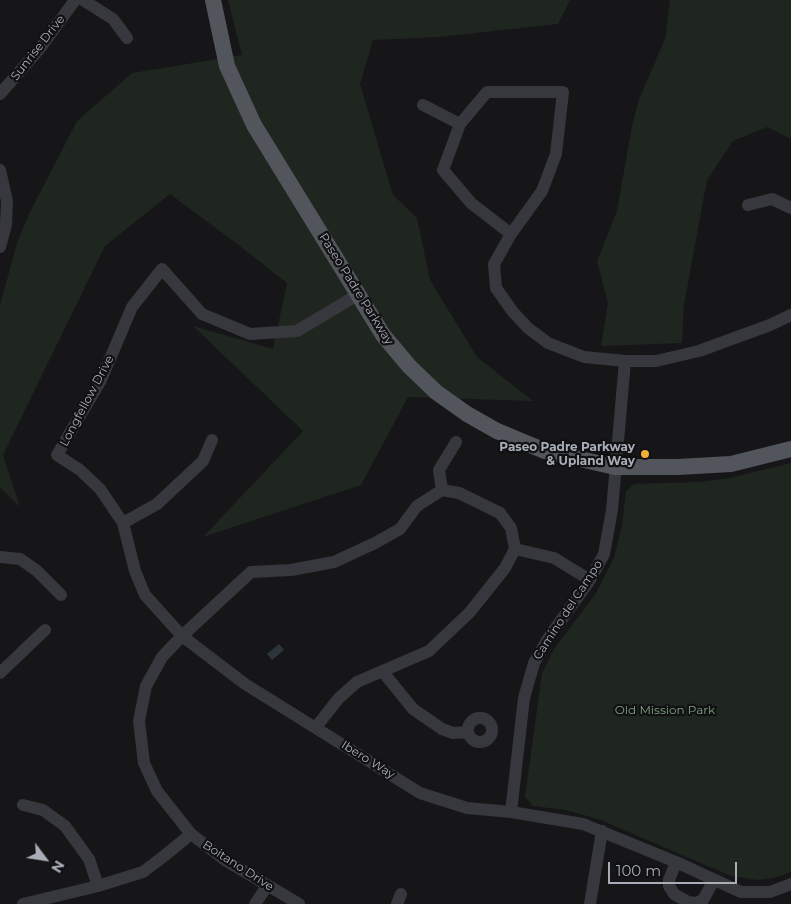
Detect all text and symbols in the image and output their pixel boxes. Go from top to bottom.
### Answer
street label: Sunrise Drive [8,12,68,84]
street label: Paseo Padre Parkway [316,231,396,347]
street label: Longfellow Drive [57,353,117,449]
place label: Paseo Padre Parkway & Upland Way [499,440,635,468]
marker: Paseo Padre Parkway & Upland Way [639,448,651,460]
street label: Camino del Campo [530,557,606,663]
park label: Old Mission Park [615,703,715,717]
street label: Ibero Way [339,738,397,782]
north arrow [20,834,70,884]
street label: Boitano Drive [200,838,276,894]
scale bar [611,852,740,884]
text: N [47,857,68,876]
text: 100 m [616,861,661,880]

